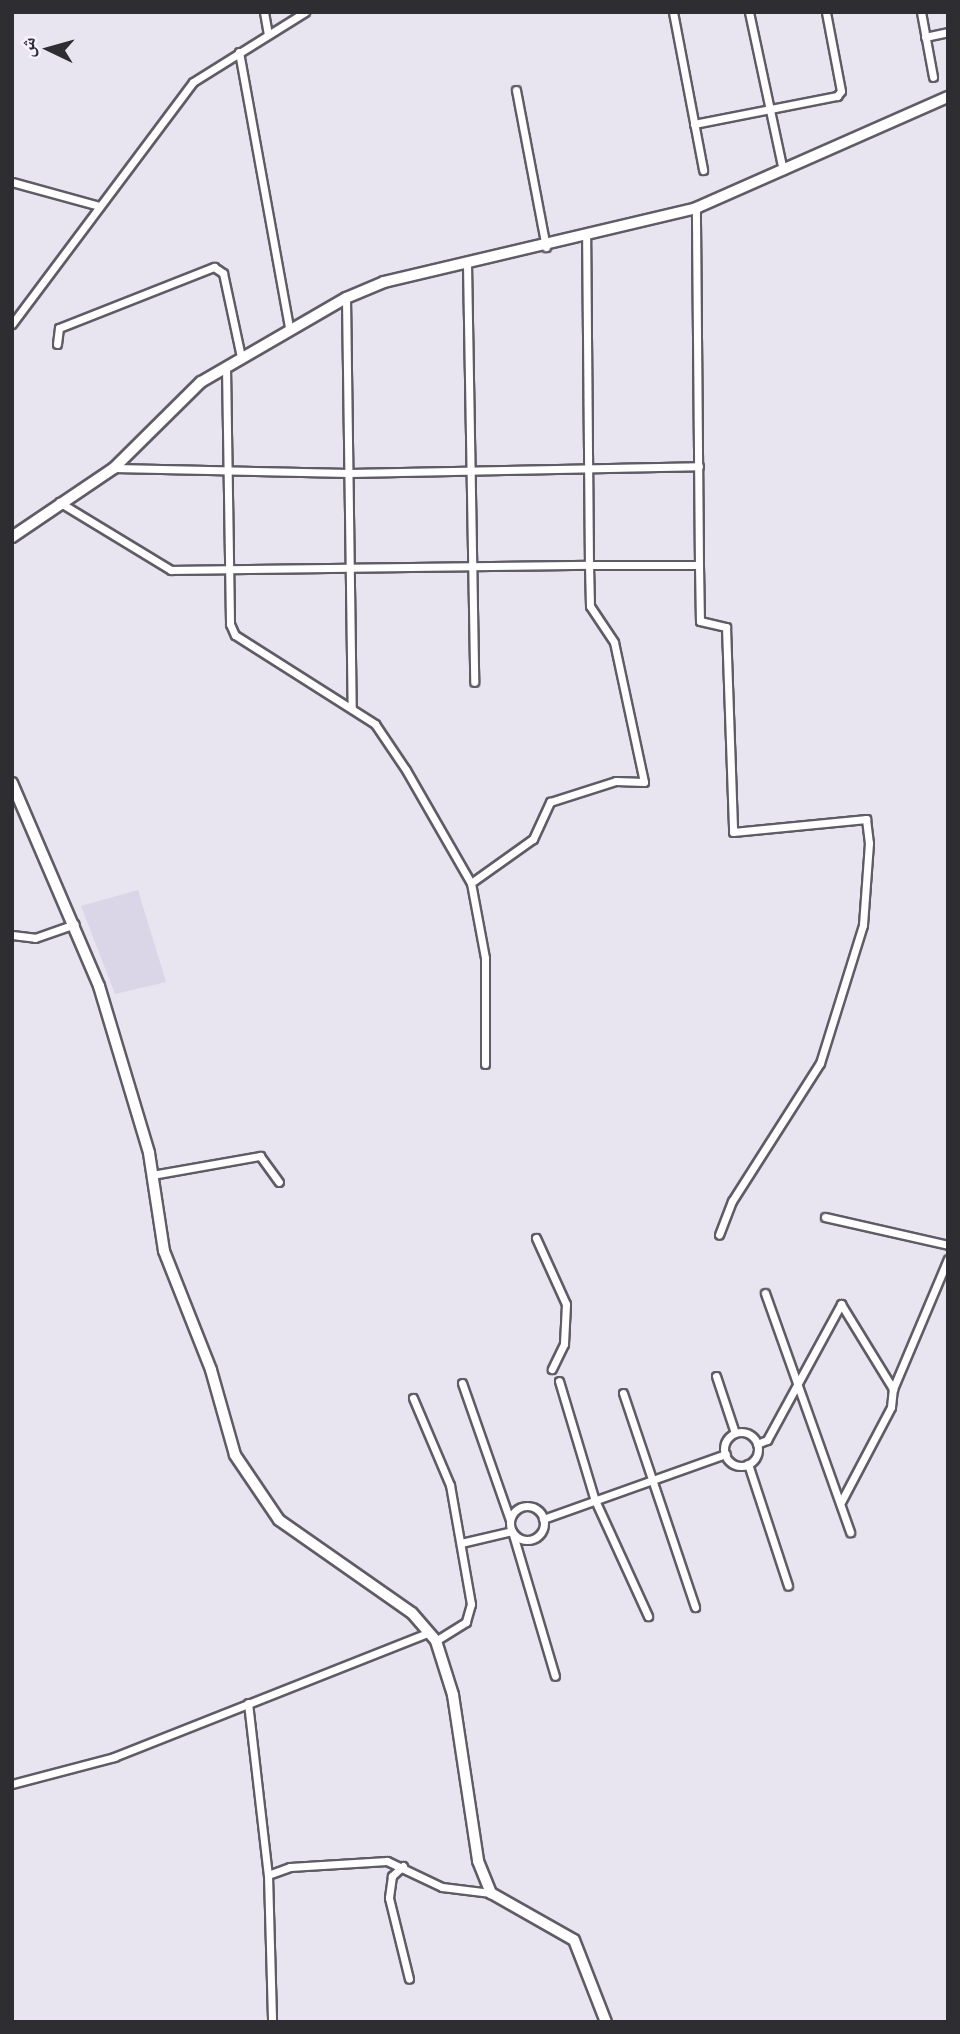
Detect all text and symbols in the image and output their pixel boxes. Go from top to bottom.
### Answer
north arrow [14,14,84,84]
text: ش [13,36,42,58]

